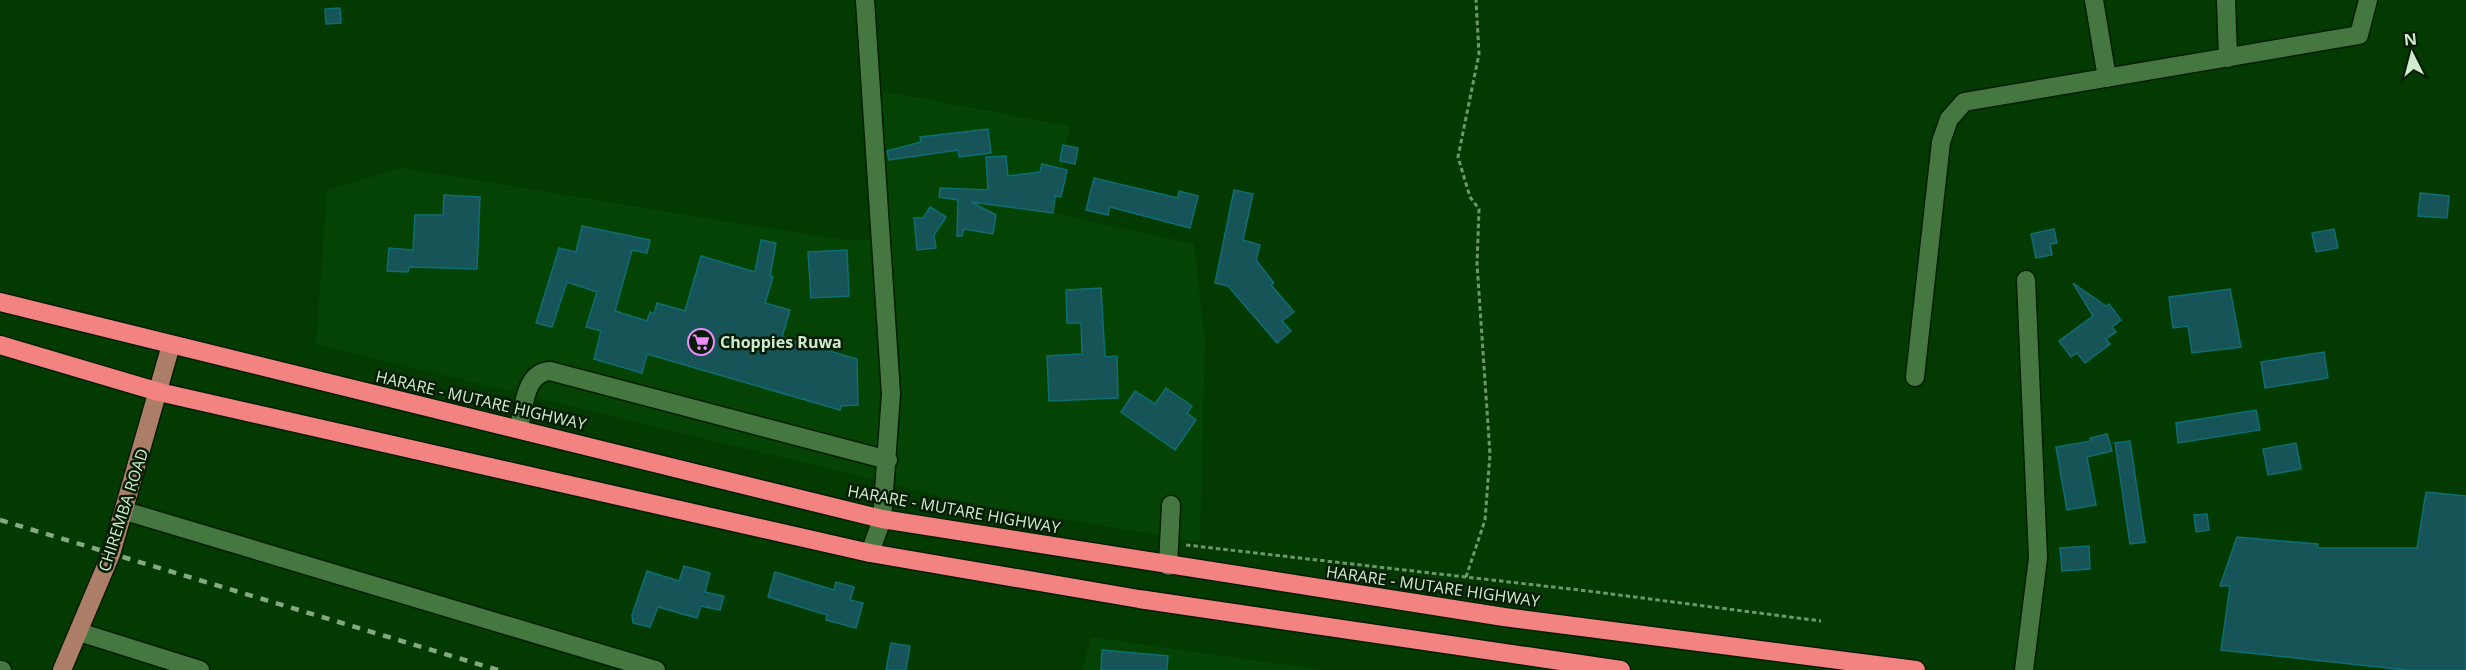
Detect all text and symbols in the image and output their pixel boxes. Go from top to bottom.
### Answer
north arrow [2382,24,2442,84]
text: N [2403,27,2418,51]
supermarket icon: Choppies Ruwa [686,327,716,357]
place label: Choppies Ruwa [720,331,842,353]
street label: HARARE - MUTARE HIGHWAY [373,365,589,435]
street label: CHIREMBA ROAD [93,446,153,574]
street label: HARARE - MUTARE HIGHWAY [846,479,1062,539]
street label: HARARE - MUTARE HIGHWAY [1325,560,1541,612]

